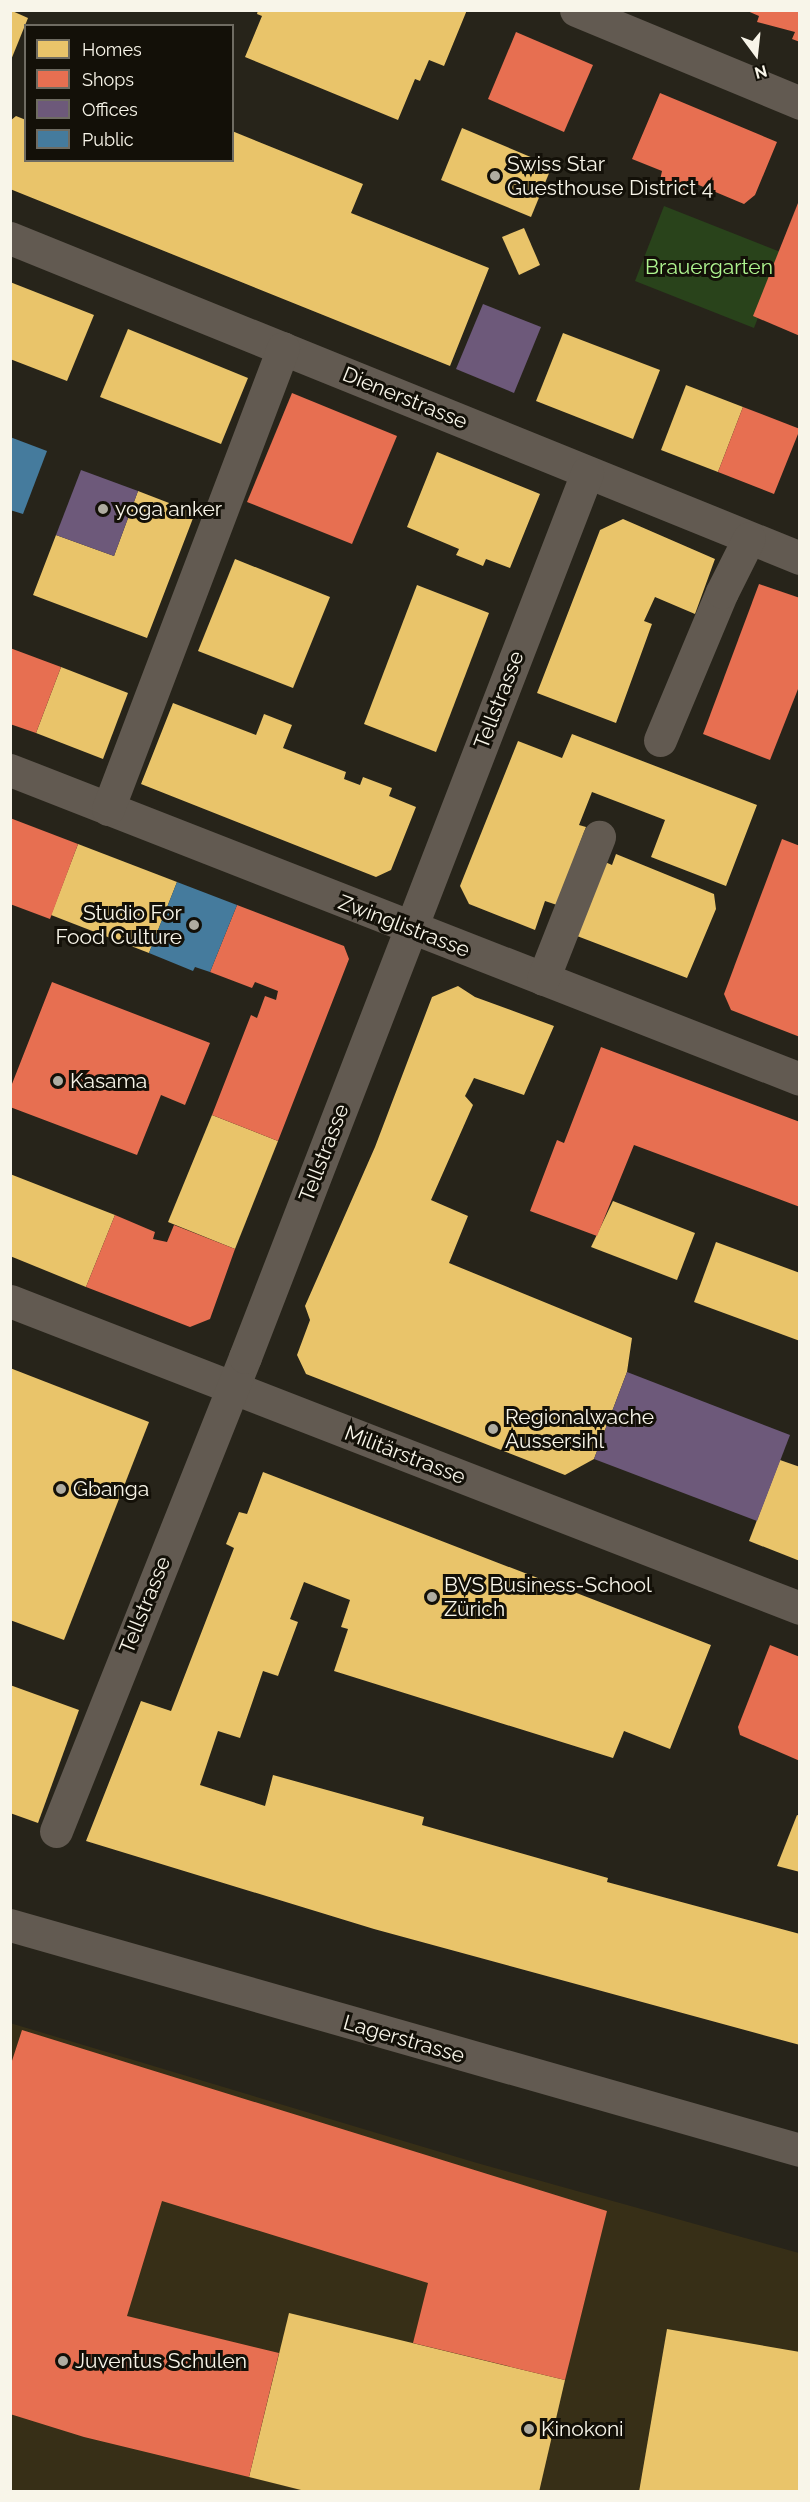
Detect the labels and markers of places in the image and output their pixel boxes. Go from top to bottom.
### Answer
place label: Swiss Star Guesthouse District 4 [507,151,713,201]
marker: Swiss Star Guesthouse District 4 [488,169,502,183]
place label: yoga anker [115,496,222,522]
marker: yoga anker [96,502,110,516]
place label: Studio For Food Culture [55,900,182,950]
marker: Studio For Food Culture [187,918,201,932]
place label: Kasama [70,1068,147,1094]
marker: Kasama [51,1074,65,1088]
place label: Regionalwache Aussersihl [505,1404,654,1454]
marker: Regionalwache Aussersihl [486,1422,500,1436]
place label: Gbanga [73,1476,149,1502]
marker: Gbanga [54,1482,68,1496]
place label: BVS Business-School Zürich [444,1572,652,1622]
marker: BVS Business-School Zürich [425,1590,439,1604]
place label: Juventus Schulen [75,2348,247,2374]
marker: Juventus Schulen [56,2354,70,2368]
place label: Kinokoni [541,2416,624,2442]
marker: Kinokoni [522,2422,536,2436]

